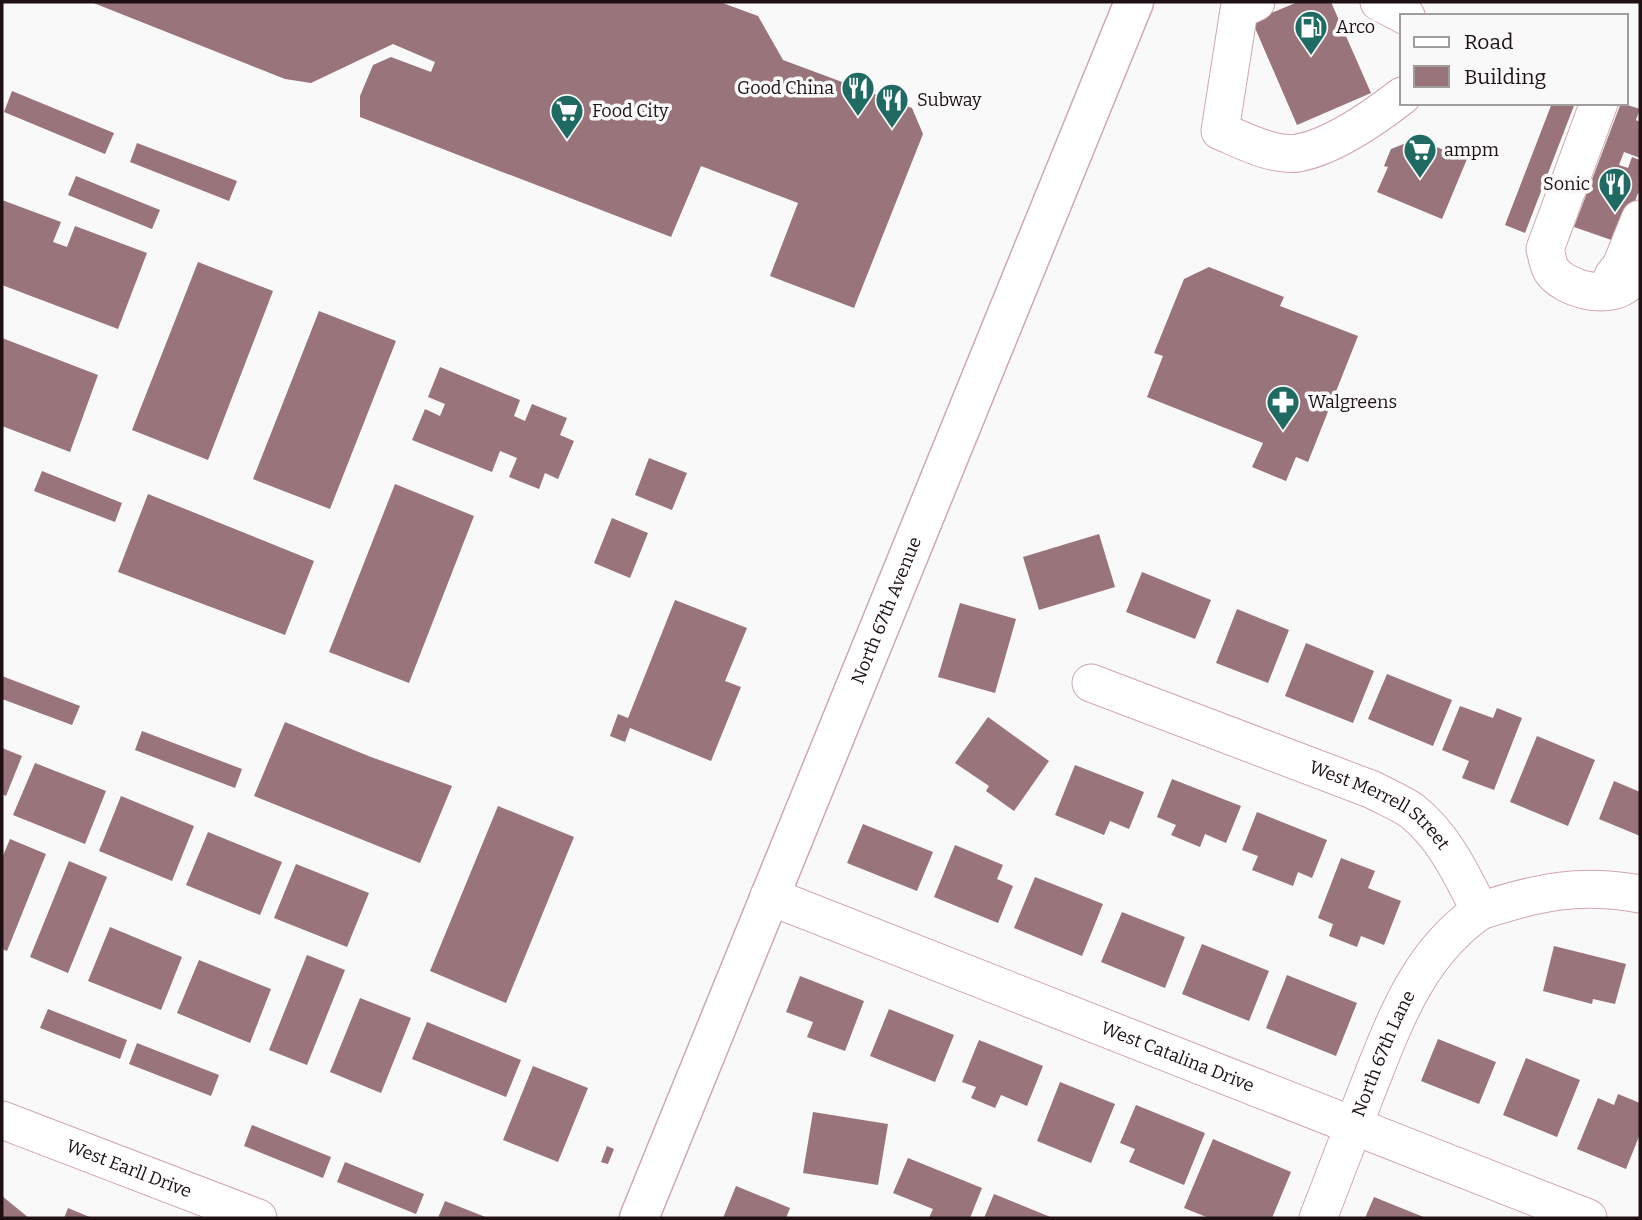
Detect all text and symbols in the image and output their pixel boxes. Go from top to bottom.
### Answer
fuel station icon: Arco [1292,8,1330,57]
legend [1400,14,1628,105]
place label: Arco [1336,16,1375,38]
text: Road [1464,29,1513,55]
text: Building [1464,64,1547,90]
restaurant icon: Good China [839,69,877,118]
place label: Good China [737,77,834,99]
restaurant icon: Subway [873,81,911,130]
place label: Subway [917,89,982,111]
supermarket icon: Food City [548,92,586,141]
place label: Food City [592,100,669,122]
supermarket icon: ampm [1401,131,1439,180]
place label: ampm [1444,139,1499,161]
restaurant icon: Sonic [1596,165,1634,214]
place label: Sonic [1543,173,1590,195]
pharmacy icon: Walgreens [1264,383,1302,432]
place label: Walgreens [1308,391,1397,413]
street label: North 67th Avenue [846,533,926,687]
street label: West Merrell Street [1306,756,1455,854]
street label: North 67th Lane [1347,987,1420,1120]
street label: West Catalina Drive [1098,1017,1257,1097]
street label: West Earll Drive [63,1135,195,1203]

